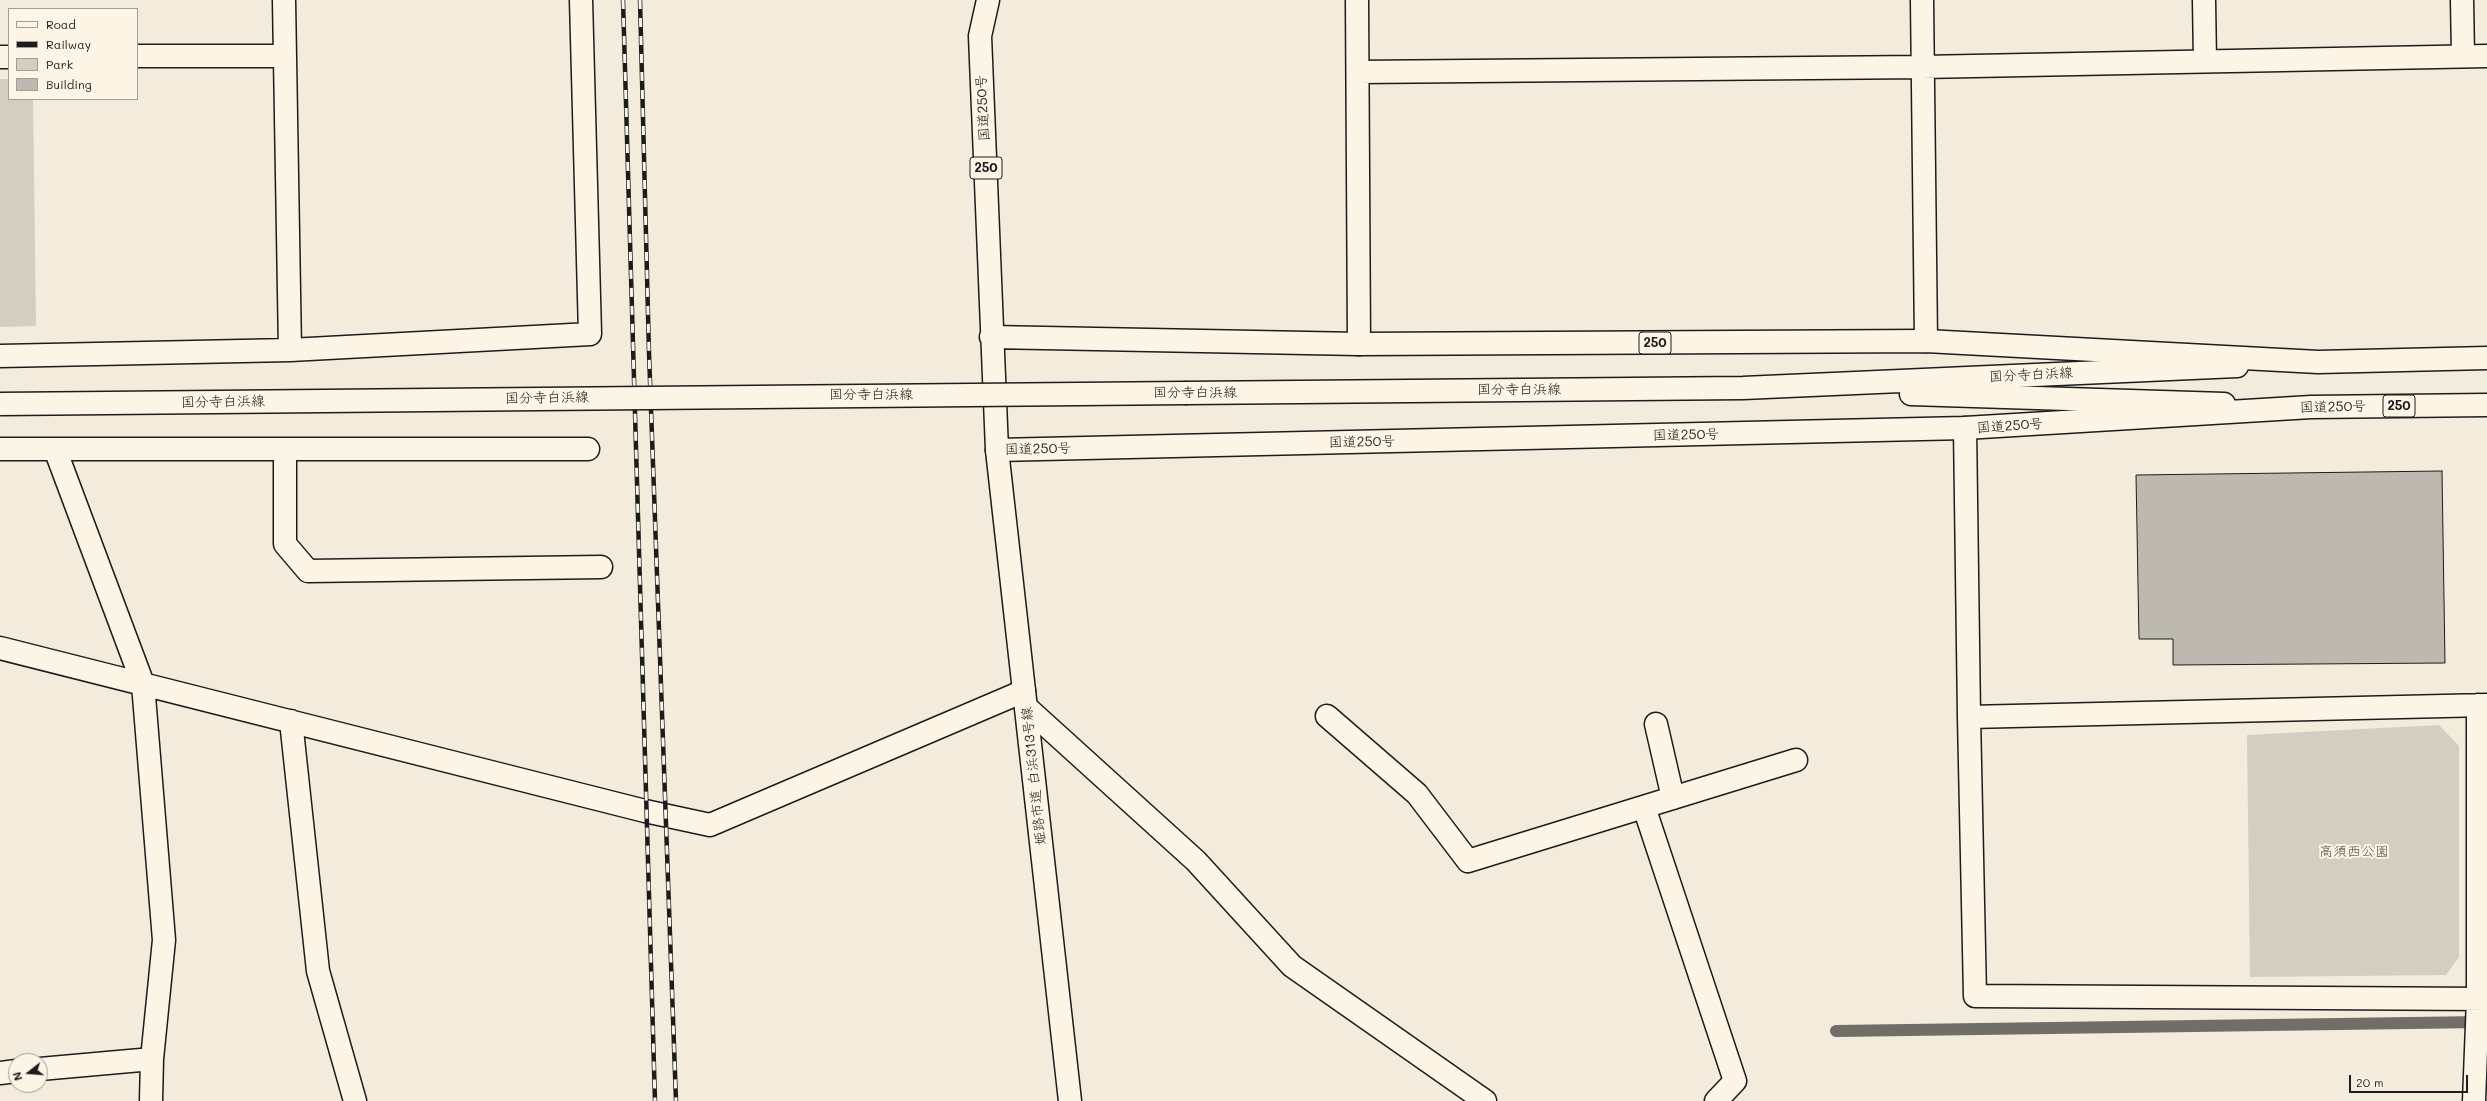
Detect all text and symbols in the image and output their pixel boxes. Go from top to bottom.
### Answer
legend [8,8,138,100]
text: Road [46,16,76,32]
text: Railway [46,36,91,52]
text: Park [46,56,73,72]
street label: 国道250号 [973,74,993,142]
text: Building [46,76,92,92]
road number: 250 [970,157,1002,179]
road number: 250 [1639,332,1671,354]
street label: 国分寺白浜線 [1989,364,2073,386]
street label: 国分寺白浜線 [1477,382,1561,398]
street label: 国分寺白浜線 [1153,385,1237,401]
street label: 国分寺白浜線 [829,387,913,403]
street label: 国分寺白浜線 [505,389,589,407]
street label: 国分寺白浜線 [181,393,265,411]
road number: 250 [2383,395,2415,417]
street label: 国道250号 [2300,398,2366,416]
street label: 国道250号 [1976,415,2044,437]
street label: 国道250号 [1653,426,1719,444]
street label: 国道250号 [1329,433,1395,451]
street label: 国道250号 [1005,440,1071,458]
street label: 姫路市道 白浜313号線 [1018,706,1050,846]
park label: 高須西公園 [2319,844,2389,860]
north arrow [8,1053,48,1093]
scale bar [2351,1067,2470,1093]
text: N [9,1070,25,1083]
text: 20 m [2356,1074,2384,1090]

